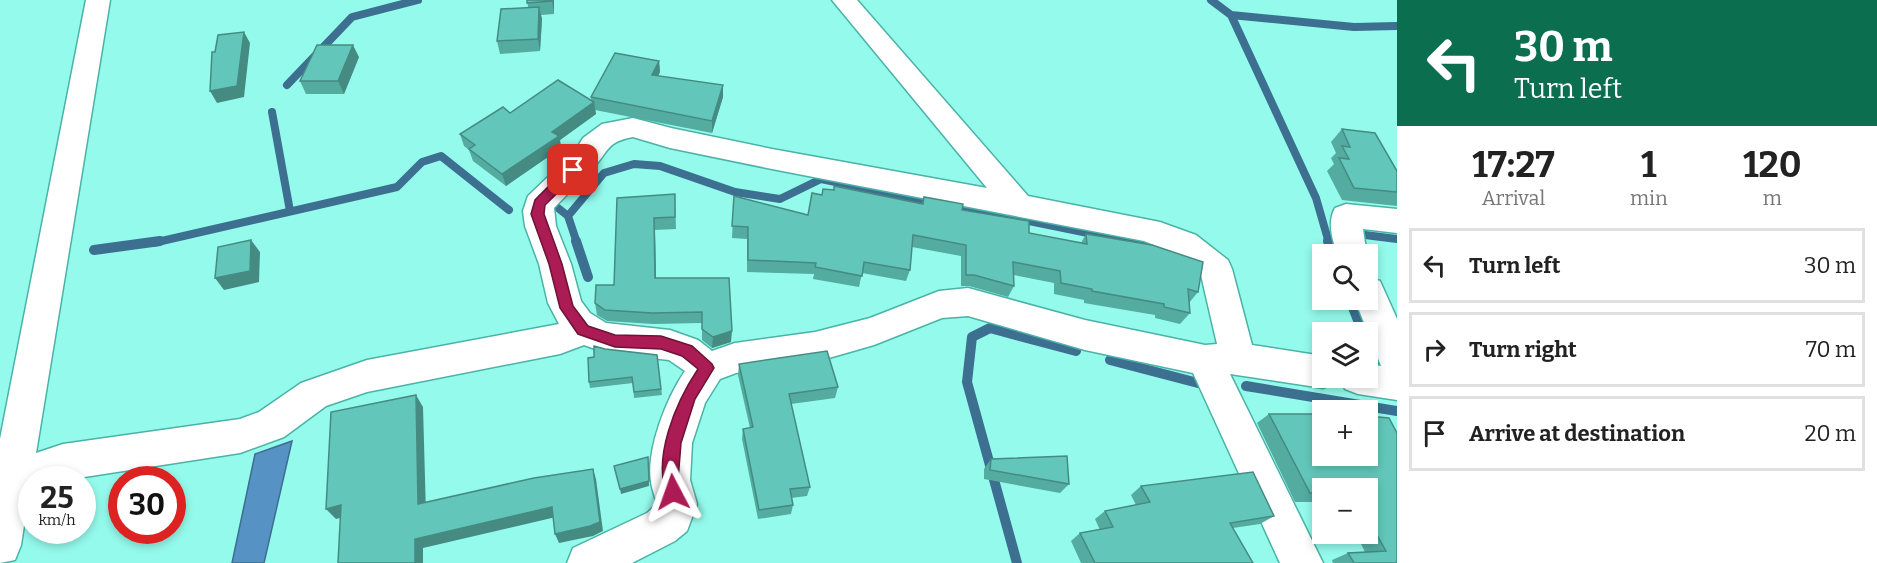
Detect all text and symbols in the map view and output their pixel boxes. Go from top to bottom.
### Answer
text: 30 m [1514,22,1613,72]
icon: left [1415,24,1493,102]
text: Turn left [1514,73,1622,105]
text: 17:27 [1472,143,1555,187]
text: 1 [1641,143,1657,187]
text: 120 [1743,143,1802,187]
pin [547,144,598,195]
icon: arrive [556,153,589,186]
text: Arrival [1482,186,1545,210]
text: min [1630,186,1668,210]
text: m [1763,186,1782,210]
map controls [1312,244,1378,544]
button: search [1312,244,1378,310]
icon: left [1418,249,1451,282]
text: Turn left [1469,252,1561,279]
text: 30 m [1804,252,1856,279]
button: layers [1312,322,1378,388]
icon: right [1418,333,1451,366]
text: Turn right [1469,336,1577,363]
text: 70 m [1806,336,1856,363]
button: + [1312,400,1378,466]
icon: arrive [1418,417,1451,450]
text: Arrive at destination [1469,420,1685,447]
text: 20 m [1805,420,1856,447]
position arrow [641,460,705,524]
speed limit sign: 30 [108,466,186,544]
button: − [1312,478,1378,544]
text: 25 [40,480,74,516]
text: km/h [38,511,76,529]

